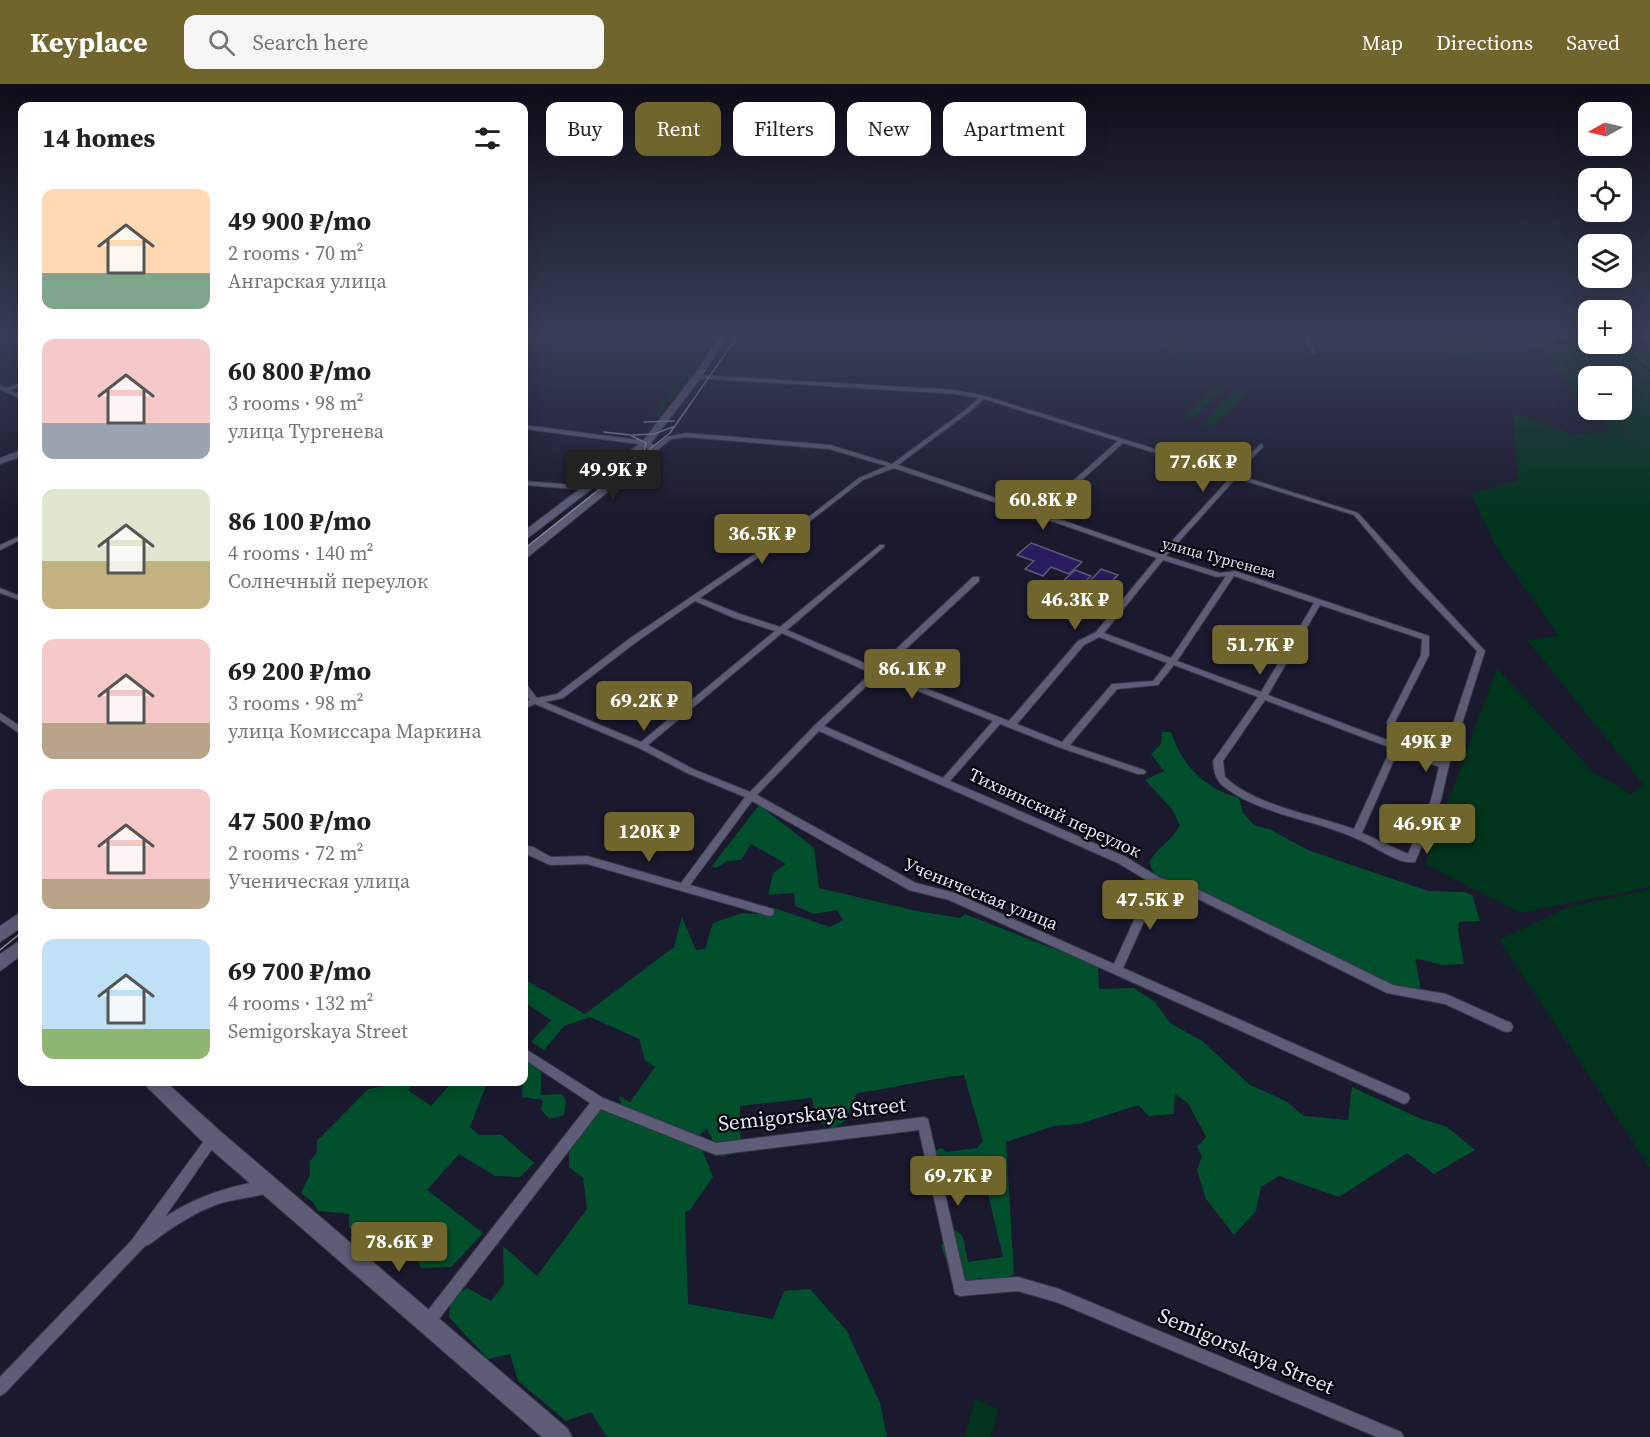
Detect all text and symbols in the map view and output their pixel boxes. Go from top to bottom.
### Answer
search box [184,15,604,69]
text: Keyplace [30,23,148,61]
icon: search [205,26,238,59]
text: Search here [253,27,369,57]
text: Map [1362,28,1403,57]
text: Directions [1436,28,1533,57]
text: Saved [1566,28,1620,57]
chip: Buy [546,102,623,156]
chip: Rent [635,102,721,156]
chip: Filters [733,102,835,156]
chip: New [847,102,931,156]
chip: Apartment [943,102,1086,156]
north arrow [1578,102,1632,156]
map controls [1578,102,1632,420]
text: 14 homes [42,120,155,156]
icon: filters [471,122,504,155]
button: locate [1578,168,1632,222]
text: 49 900 ₽/mo [228,203,371,239]
icon: home [90,213,162,285]
button: layers [1578,234,1632,288]
text: 2 rooms · 70 m² [228,239,364,267]
text: Ангарская улица [228,267,387,295]
button: + [1578,300,1632,354]
text: 60 800 ₽/mo [228,353,371,389]
icon: home [90,363,162,435]
button: − [1578,366,1632,420]
text: 3 rooms · 98 m² [228,389,364,417]
text: улица Тургенева [228,417,384,445]
pin: 77.6K ₽ [1148,442,1258,493]
text: 77.6K ₽ [1169,447,1237,475]
pin: 49.9K ₽ [558,450,668,501]
text: 49.9K ₽ [579,455,647,483]
pin: 60.8K ₽ [988,480,1098,531]
text: 60.8K ₽ [1009,485,1077,513]
text: 86 100 ₽/mo [228,503,371,539]
icon: home [90,513,162,585]
pin: 36.5K ₽ [707,514,817,565]
text: 36.5K ₽ [728,519,796,547]
street label: улица Тургенева [1160,532,1279,583]
text: 4 rooms · 140 m² [228,539,374,567]
text: Солнечный переулок [228,567,428,595]
pin: 46.3K ₽ [1020,580,1130,631]
text: 46.3K ₽ [1041,585,1109,613]
pin: 51.7K ₽ [1205,625,1315,676]
text: 51.7K ₽ [1226,630,1294,658]
pin: 86.1K ₽ [857,649,967,700]
text: 69 200 ₽/mo [228,653,371,689]
text: 86.1K ₽ [878,654,946,682]
icon: home [90,663,162,735]
pin: 69.2K ₽ [589,681,699,732]
text: 69.2K ₽ [610,686,678,714]
text: 3 rooms · 98 m² [228,689,364,717]
text: улица Комиссара Маркина [228,717,482,745]
pin: 49K ₽ [1384,722,1468,773]
text: 49K ₽ [1401,727,1451,755]
street label: Тихвинский переулок [965,762,1146,864]
text: 47 500 ₽/mo [228,803,371,839]
pin: 46.9K ₽ [1372,804,1482,855]
text: 46.9K ₽ [1393,809,1461,837]
pin: 120K ₽ [600,812,698,863]
icon: home [90,813,162,885]
text: 120K ₽ [618,817,680,845]
text: 2 rooms · 72 m² [228,839,364,867]
street label: Ученическая улица [900,851,1063,936]
text: Ученическая улица [228,867,410,895]
pin: 47.5K ₽ [1095,880,1205,931]
text: 47.5K ₽ [1116,885,1184,913]
text: 69 700 ₽/mo [228,953,371,989]
icon: home [90,963,162,1035]
text: 4 rooms · 132 m² [228,989,374,1017]
text: Semigorskaya Street [228,1017,408,1045]
street label: Semigorskaya Street [717,1089,907,1138]
pin: 69.7K ₽ [903,1156,1013,1207]
text: 69.7K ₽ [924,1161,992,1189]
pin: 78.6K ₽ [344,1222,454,1273]
text: 78.6K ₽ [365,1227,433,1255]
street label: Semigorskaya Street [1154,1300,1339,1401]

